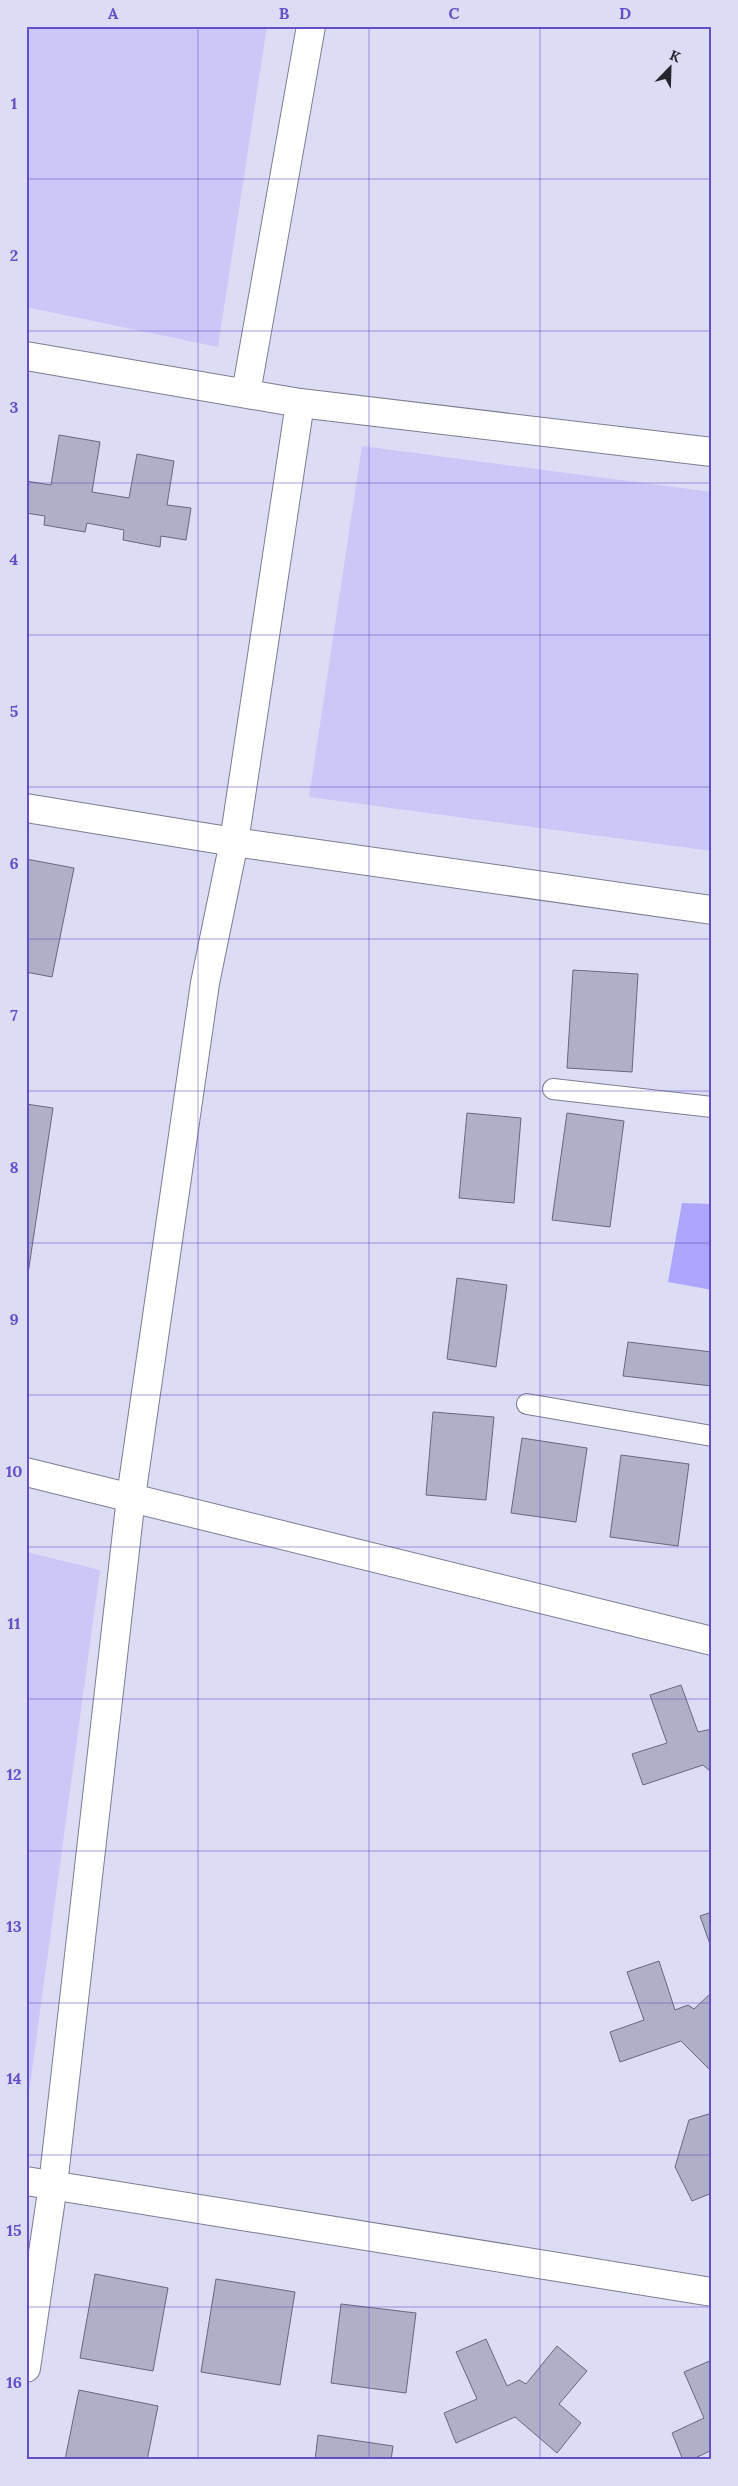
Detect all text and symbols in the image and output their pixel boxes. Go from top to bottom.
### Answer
text: A [108,3,119,23]
text: B [279,3,290,23]
text: C [448,3,460,23]
text: D [619,3,631,23]
north arrow [646,42,696,92]
text: K [667,46,683,66]
text: 1 [11,93,17,113]
text: 2 [10,245,18,265]
text: 3 [10,397,19,417]
text: 4 [10,549,19,569]
text: 5 [10,701,19,721]
text: 6 [9,853,19,873]
text: 7 [10,1005,18,1025]
text: 8 [9,1157,19,1177]
text: 9 [9,1309,19,1329]
text: 10 [6,1461,22,1481]
text: 11 [8,1613,21,1633]
text: 12 [6,1764,22,1784]
text: 13 [6,1916,22,1936]
text: 14 [6,2068,22,2088]
text: 15 [6,2220,22,2240]
text: 16 [6,2372,22,2392]

